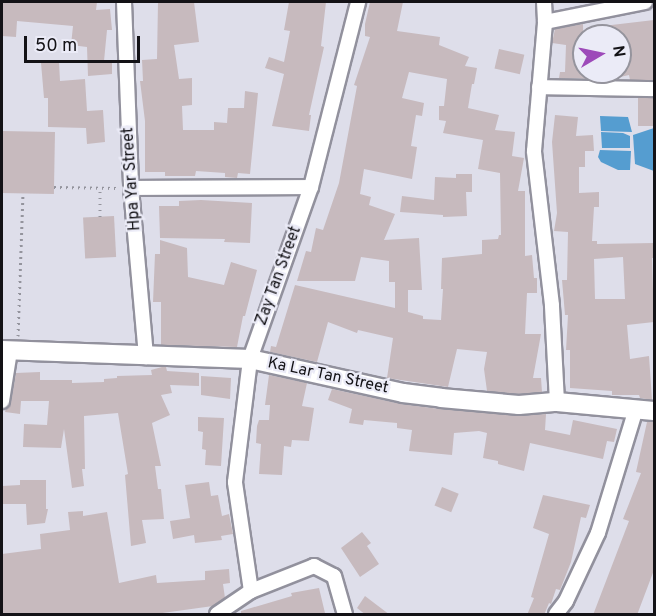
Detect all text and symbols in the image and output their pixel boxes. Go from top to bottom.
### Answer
scale bar [27,24,142,62]
north arrow [572,24,632,84]
text: 50 m [35,35,77,58]
text: N [607,44,629,59]
street label: Hpa Yar Street [119,126,145,232]
street label: Zay Tan Street [252,224,306,328]
street label: Ka Lar Tan Street [265,354,391,398]

